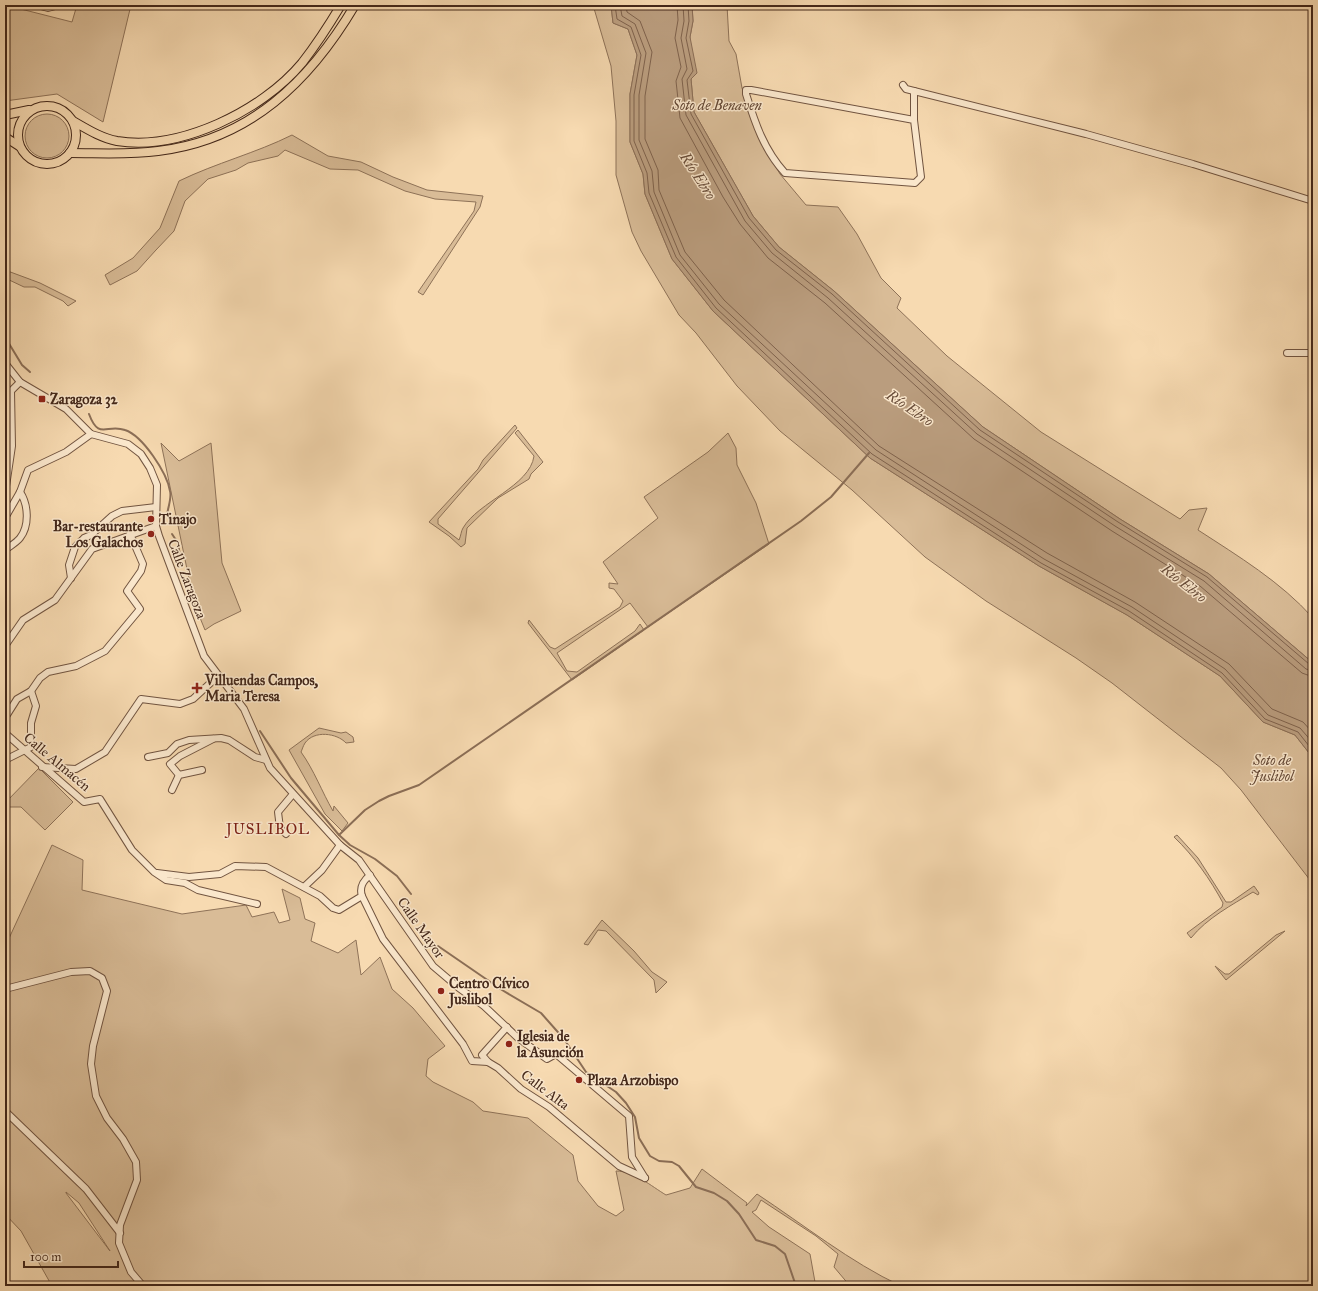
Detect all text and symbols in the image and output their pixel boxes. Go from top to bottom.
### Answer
park label: Soto de Benaven [671,97,762,114]
water label: Río Ebro [676,148,720,203]
water label: Río Ebro [882,385,937,430]
place label: Zaragoza 32 [50,391,119,409]
marker: Zaragoza 32 [37,394,47,404]
place label: Tinajo [158,511,197,529]
marker: Tinajo [146,514,156,524]
place label: Bar-restaurante Los Galachos [53,518,143,551]
marker: Bar-restaurante Los Galachos [146,529,156,539]
street label: Calle Zaragoza [164,537,210,621]
water label: Río Ebro [1157,559,1211,607]
place label: Villuendas Campos, Maria Teresa [204,672,318,705]
marker: Villuendas Campos, Maria Teresa [192,683,202,693]
street label: Calle Almacén [20,729,94,795]
park label: Soto de Juslibol [1249,752,1295,785]
district label: JUSLIBOL [224,820,310,839]
street label: Calle Mayor [394,894,449,962]
place label: Centro Cívico Juslibol [447,975,529,1009]
marker: Centro Cívico Juslibol [436,986,446,996]
place label: Iglesia de la Asunción [516,1028,584,1061]
marker: Iglesia de la Asunción [504,1039,514,1049]
street label: Calle Alta [518,1066,572,1114]
place label: Plaza Arzobispo [587,1072,678,1090]
marker: Plaza Arzobispo [574,1075,584,1085]
scale bar [24,1243,118,1269]
text: 100 m [30,1250,61,1264]

